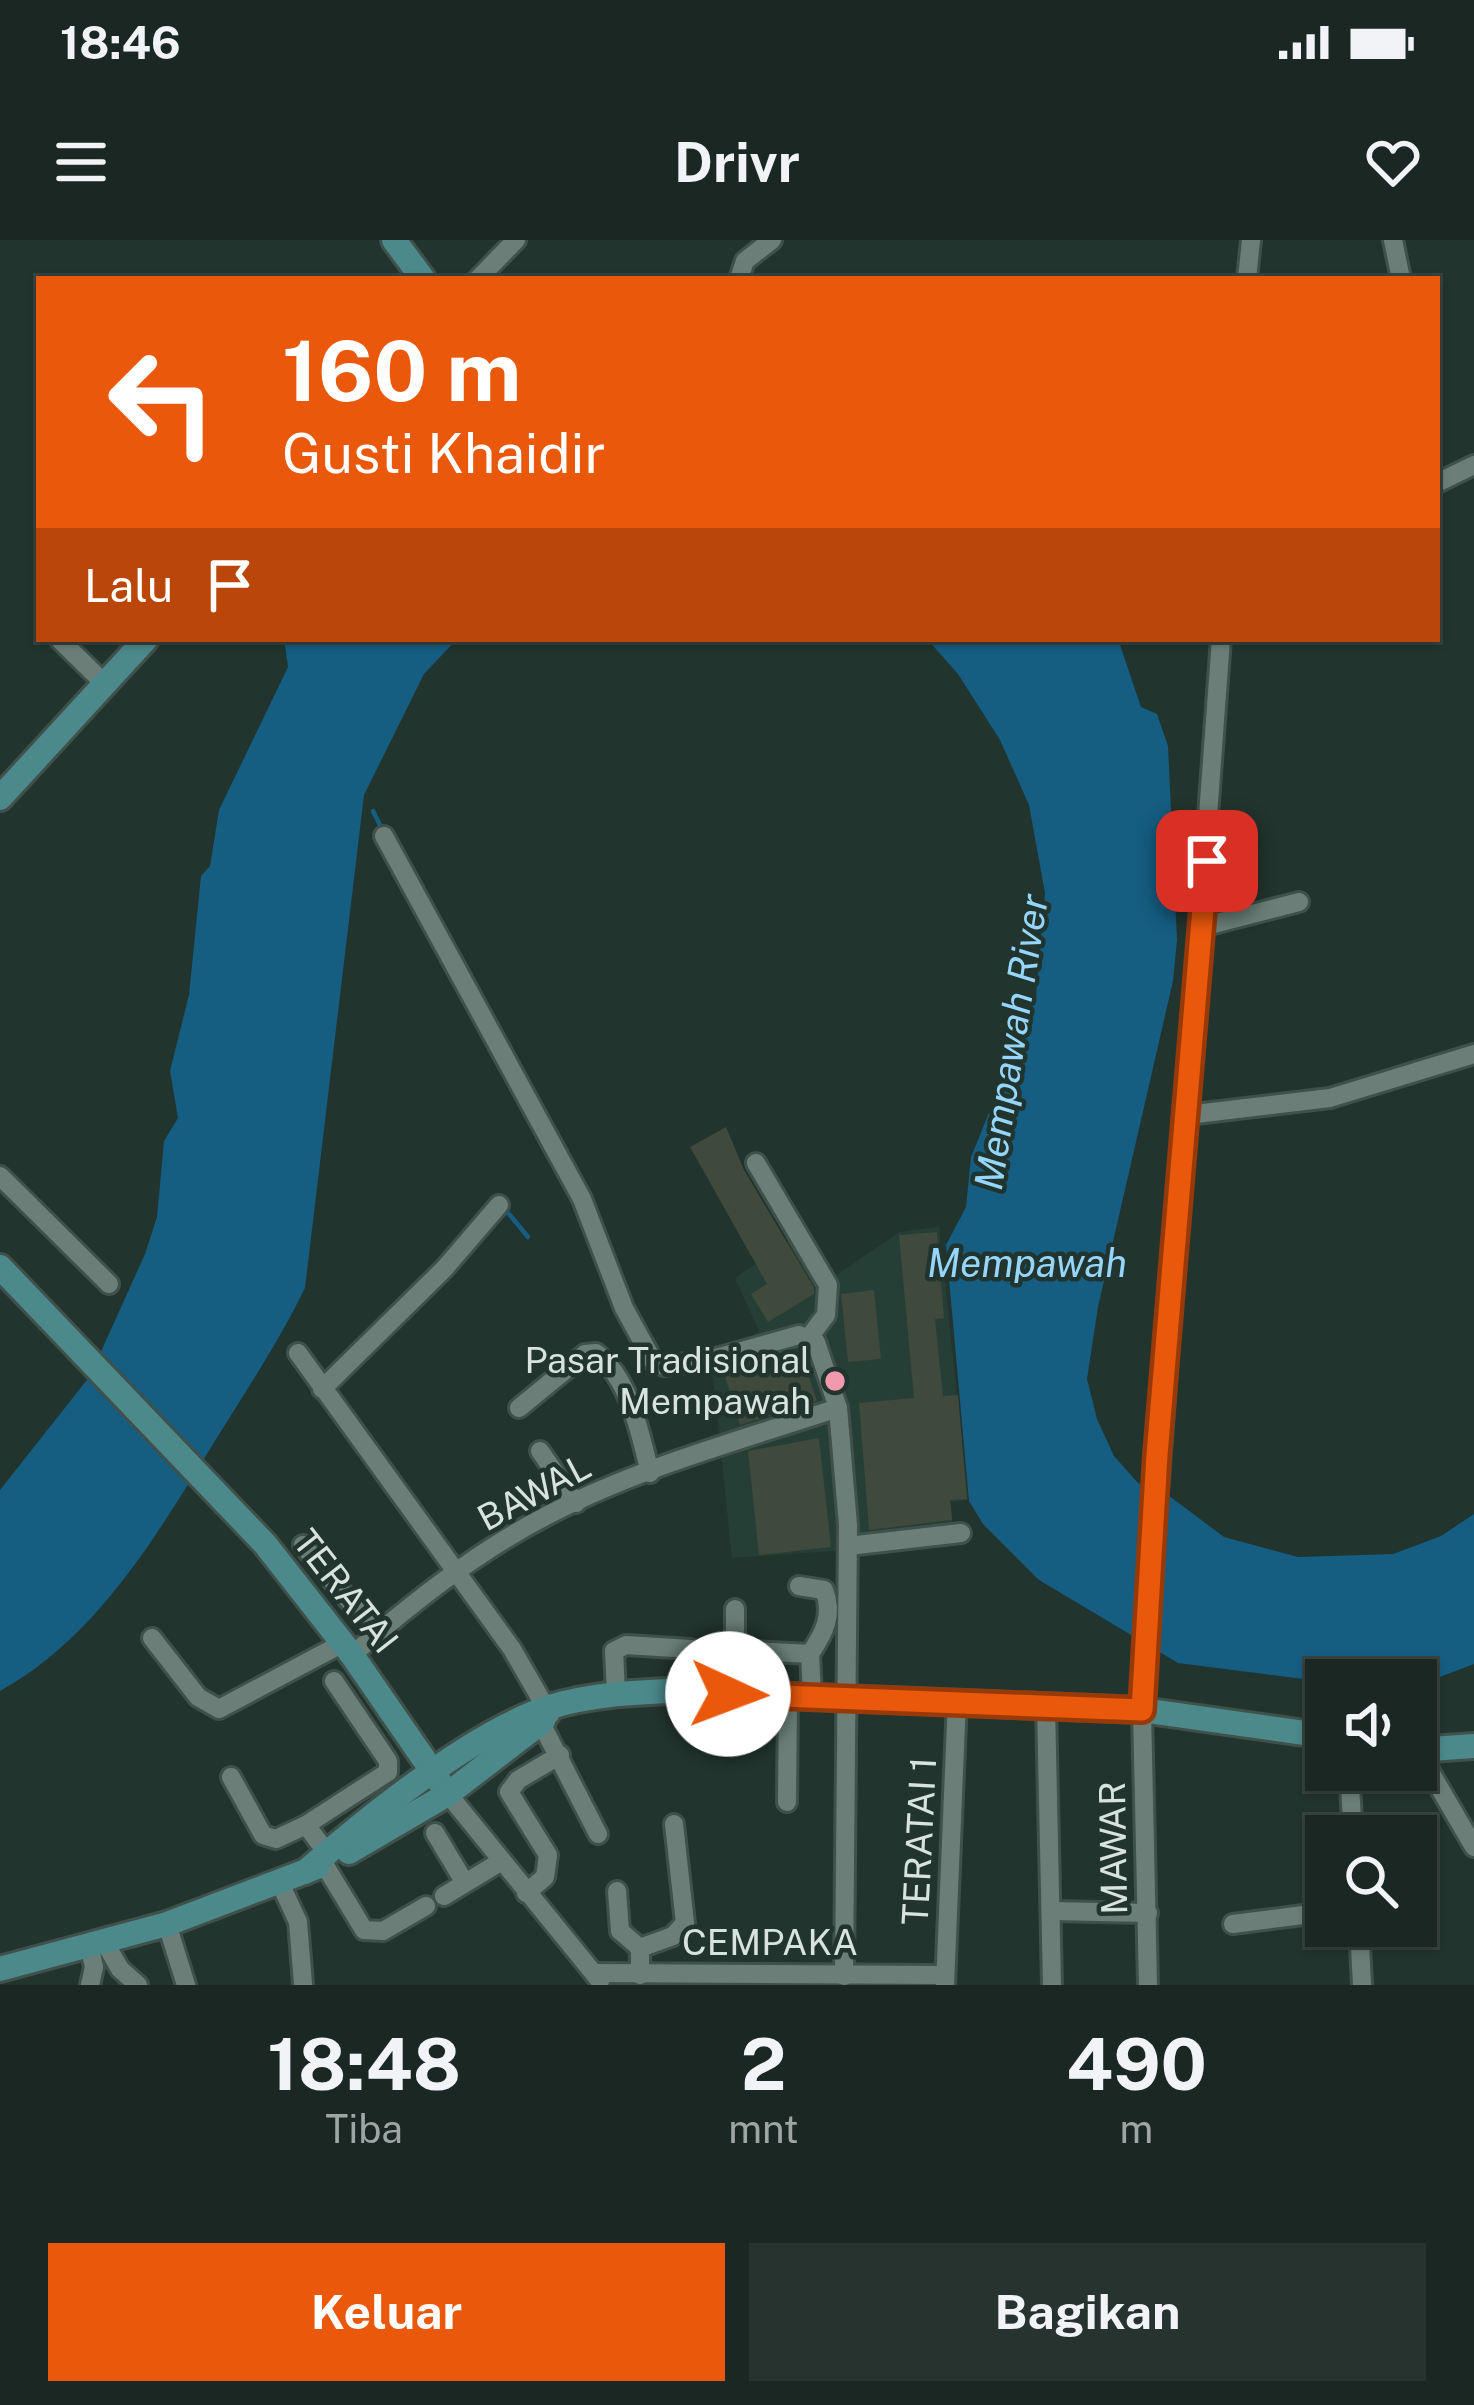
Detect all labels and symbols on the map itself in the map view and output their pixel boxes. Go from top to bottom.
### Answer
pin [1156,810,1258,912]
water label: Mempawah River [965,891,1057,1193]
water label: Mempawah [927,1240,1127,1286]
place label: Pasar Tradisional Mempawah [525,1339,811,1422]
marker: Pasar Tradisional Mempawah [822,1368,848,1394]
street label: BAWAL [470,1445,598,1539]
street label: TERATAI [285,1521,407,1661]
position arrow [665,1631,791,1757]
street label: TERATAI 1 [894,1756,944,1926]
street label: MAWAR [1091,1781,1135,1915]
street label: CEMPAKA [682,1921,858,1963]

